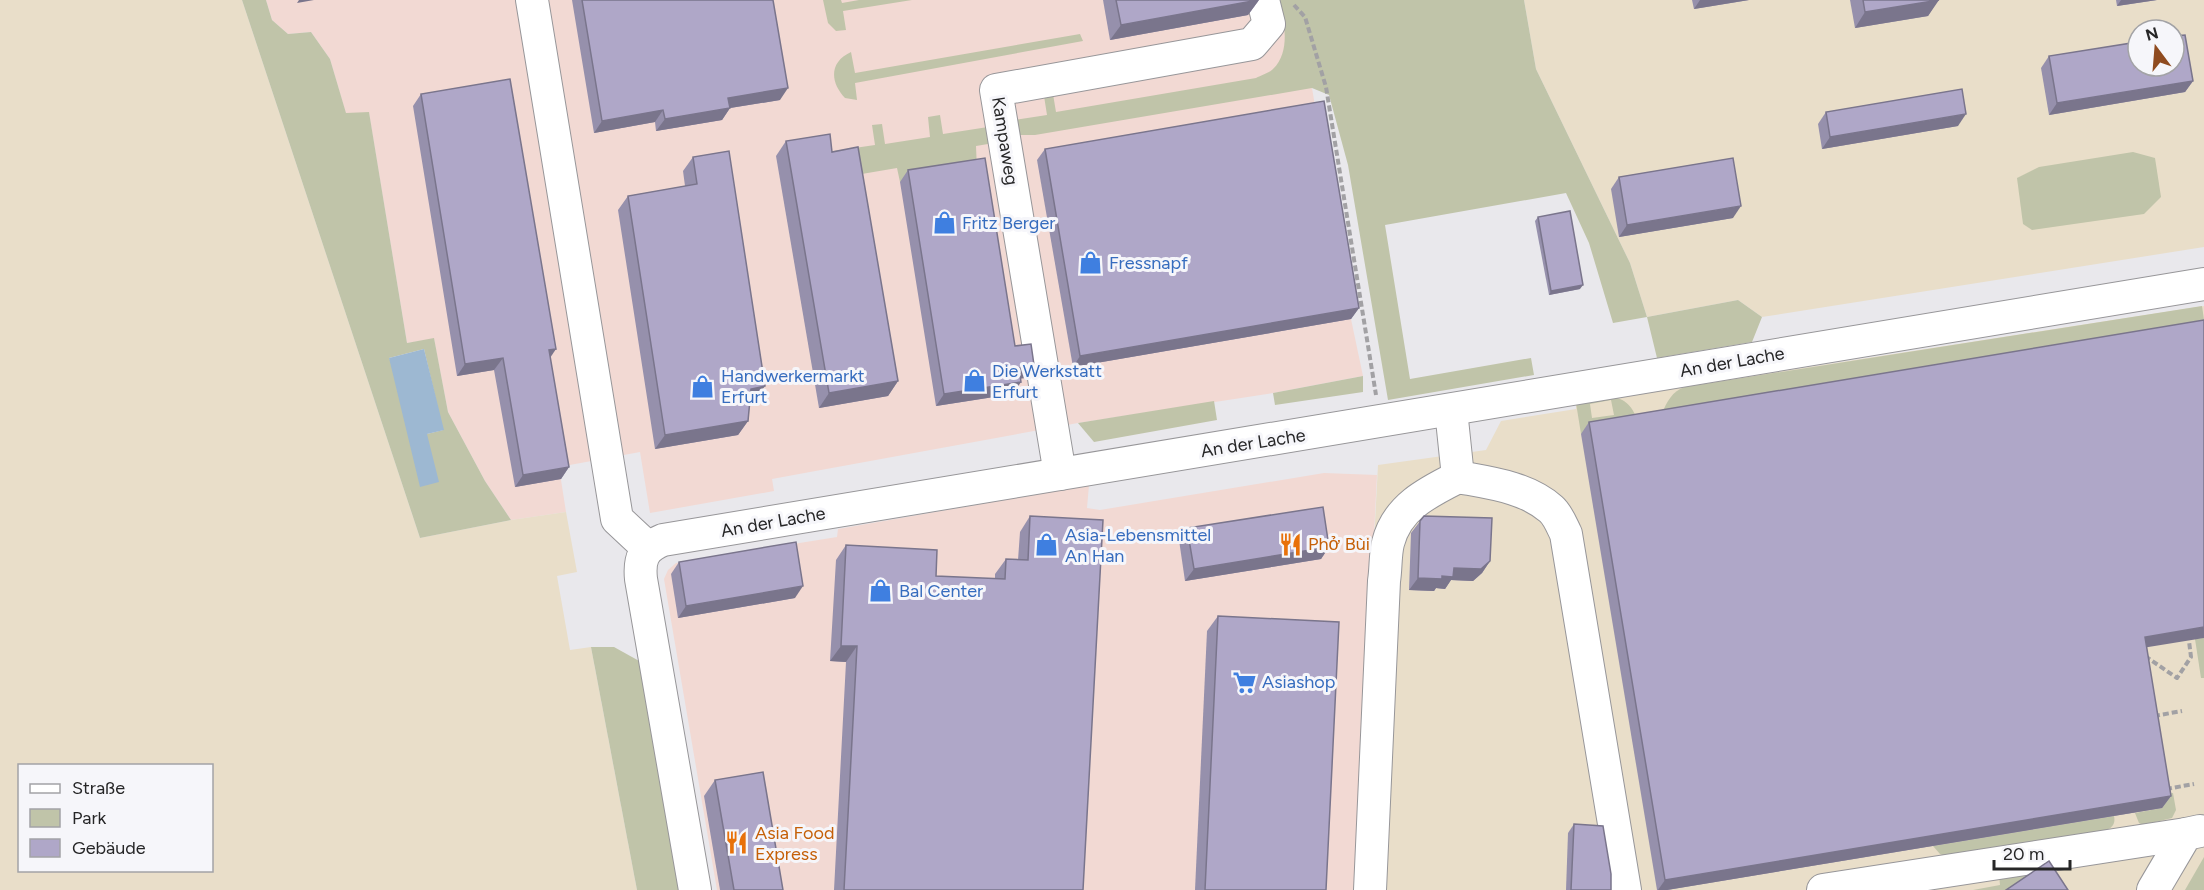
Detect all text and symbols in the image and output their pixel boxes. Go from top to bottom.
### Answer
north arrow [2126,18,2186,78]
text: N [2143,23,2161,45]
street label: Kampaweg [987,95,1023,187]
shop icon: Fritz Berger [931,210,957,236]
place label: Fritz Berger [962,212,1055,234]
shop icon: Fressnapf [1078,250,1104,276]
place label: Fressnapf [1109,252,1188,274]
street label: An der Lache [1678,342,1786,382]
place label: Die Werkstatt Erfurt [992,360,1102,403]
place label: Handwerkermarkt Erfurt [721,365,865,408]
shop icon: Die Werkstatt Erfurt [961,368,987,394]
shop icon: Handwerkermarkt Erfurt [690,373,716,399]
street label: An der Lache [1199,424,1307,462]
street label: An der Lache [719,502,827,542]
place label: Asia-Lebensmittel An Han [1065,524,1211,567]
restaurant icon: Phở Bùi [1277,531,1303,557]
shop icon: Asia-Lebensmittel An Han [1034,532,1060,558]
place label: Phở Bùi [1308,533,1370,555]
shop icon: Bal Center [868,578,894,604]
place label: Bal Center [899,580,983,602]
supermarket icon: Asiashop [1231,669,1257,695]
place label: Asiashop [1262,671,1335,693]
legend [18,764,213,872]
text: Straße [72,777,125,799]
text: Park [72,807,107,829]
place label: Asia Food Express [755,822,834,865]
restaurant icon: Asia Food Express [724,830,750,856]
scale bar [1994,833,2070,871]
text: Gebäude [72,837,146,859]
text: 20 m [2003,843,2044,865]

